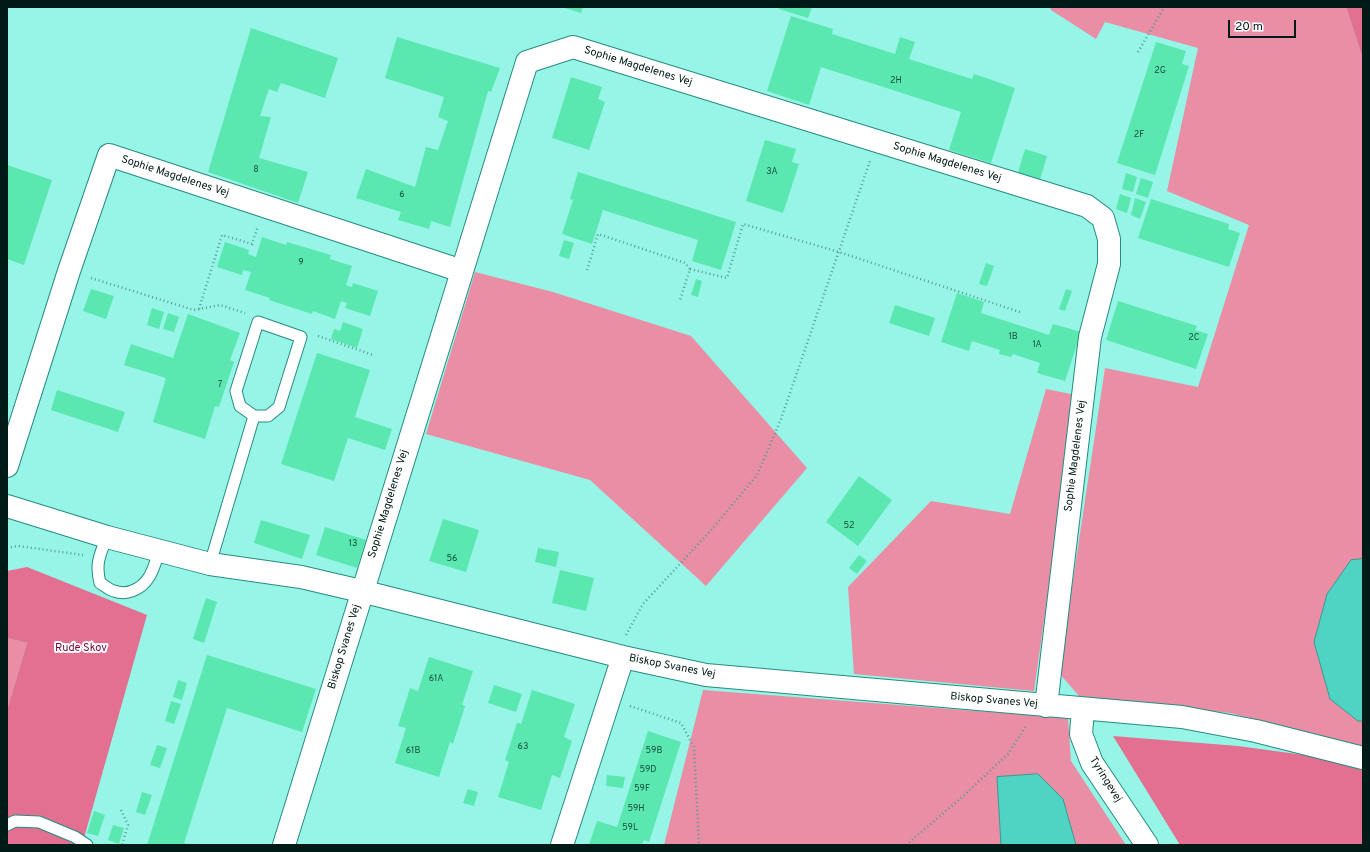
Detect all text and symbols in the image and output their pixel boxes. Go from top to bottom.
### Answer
scale bar [1230,12,1298,38]
text: 20 m [1235,19,1263,35]
street label: Sophie Magdelenes Vej [582,44,694,90]
house number: 2G [1154,66,1166,76]
house number: 2H [890,76,902,86]
house number: 2F [1134,130,1144,140]
street label: Sophie Magdelenes Vej [891,140,1003,186]
street label: Sophie Magdelenes Vej [119,153,231,201]
house number: 8 [253,165,259,175]
house number: 3A [766,167,778,177]
house number: 6 [399,190,405,200]
house number: 9 [298,258,304,268]
house number: 1B [1008,332,1018,342]
house number: 2C [1188,333,1200,343]
house number: 1A [1032,340,1042,350]
house number: 7 [218,380,222,390]
street label: Sophie Magdelenes Vej [1063,399,1089,513]
street label: Sophie Magdelenes Vej [366,448,412,560]
house number: 52 [843,521,855,531]
house number: 13 [349,539,357,549]
house number: 56 [447,554,457,564]
street label: Biskop Svanes Vej [326,603,364,691]
park label: Rude Skov [55,642,107,656]
street label: Biskop Svanes Vej [628,652,716,682]
house number: 61A [429,674,443,684]
street label: Biskop Svanes Vej [950,691,1038,711]
house number: 63 [518,742,528,752]
house number: 61B [406,746,420,756]
house number: 59B [646,746,662,756]
street label: Tyringevej [1086,755,1124,805]
house number: 59D [639,765,657,775]
house number: 59F [634,784,650,794]
house number: 59H [627,804,645,814]
house number: 59L [622,823,638,833]

